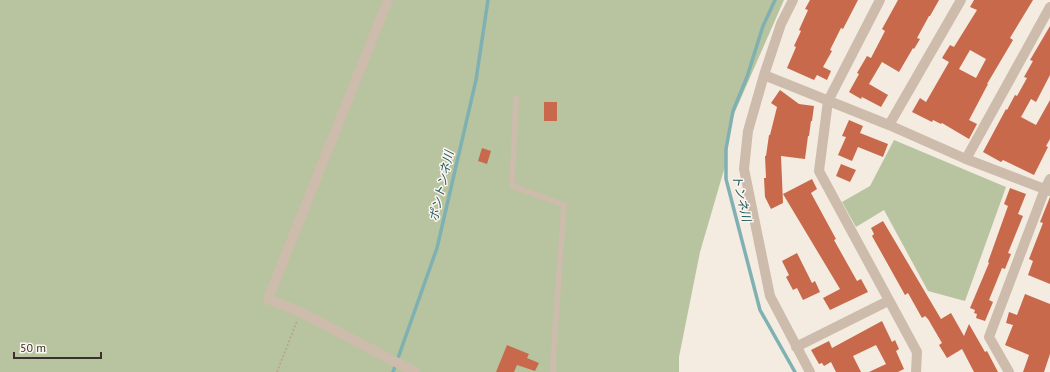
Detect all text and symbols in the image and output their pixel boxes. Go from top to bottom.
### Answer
water label: ポントンネ川 [426,147,457,223]
water label: トンネ川 [729,173,755,225]
scale bar [14,334,101,360]
text: 50 m [20,340,46,355]

